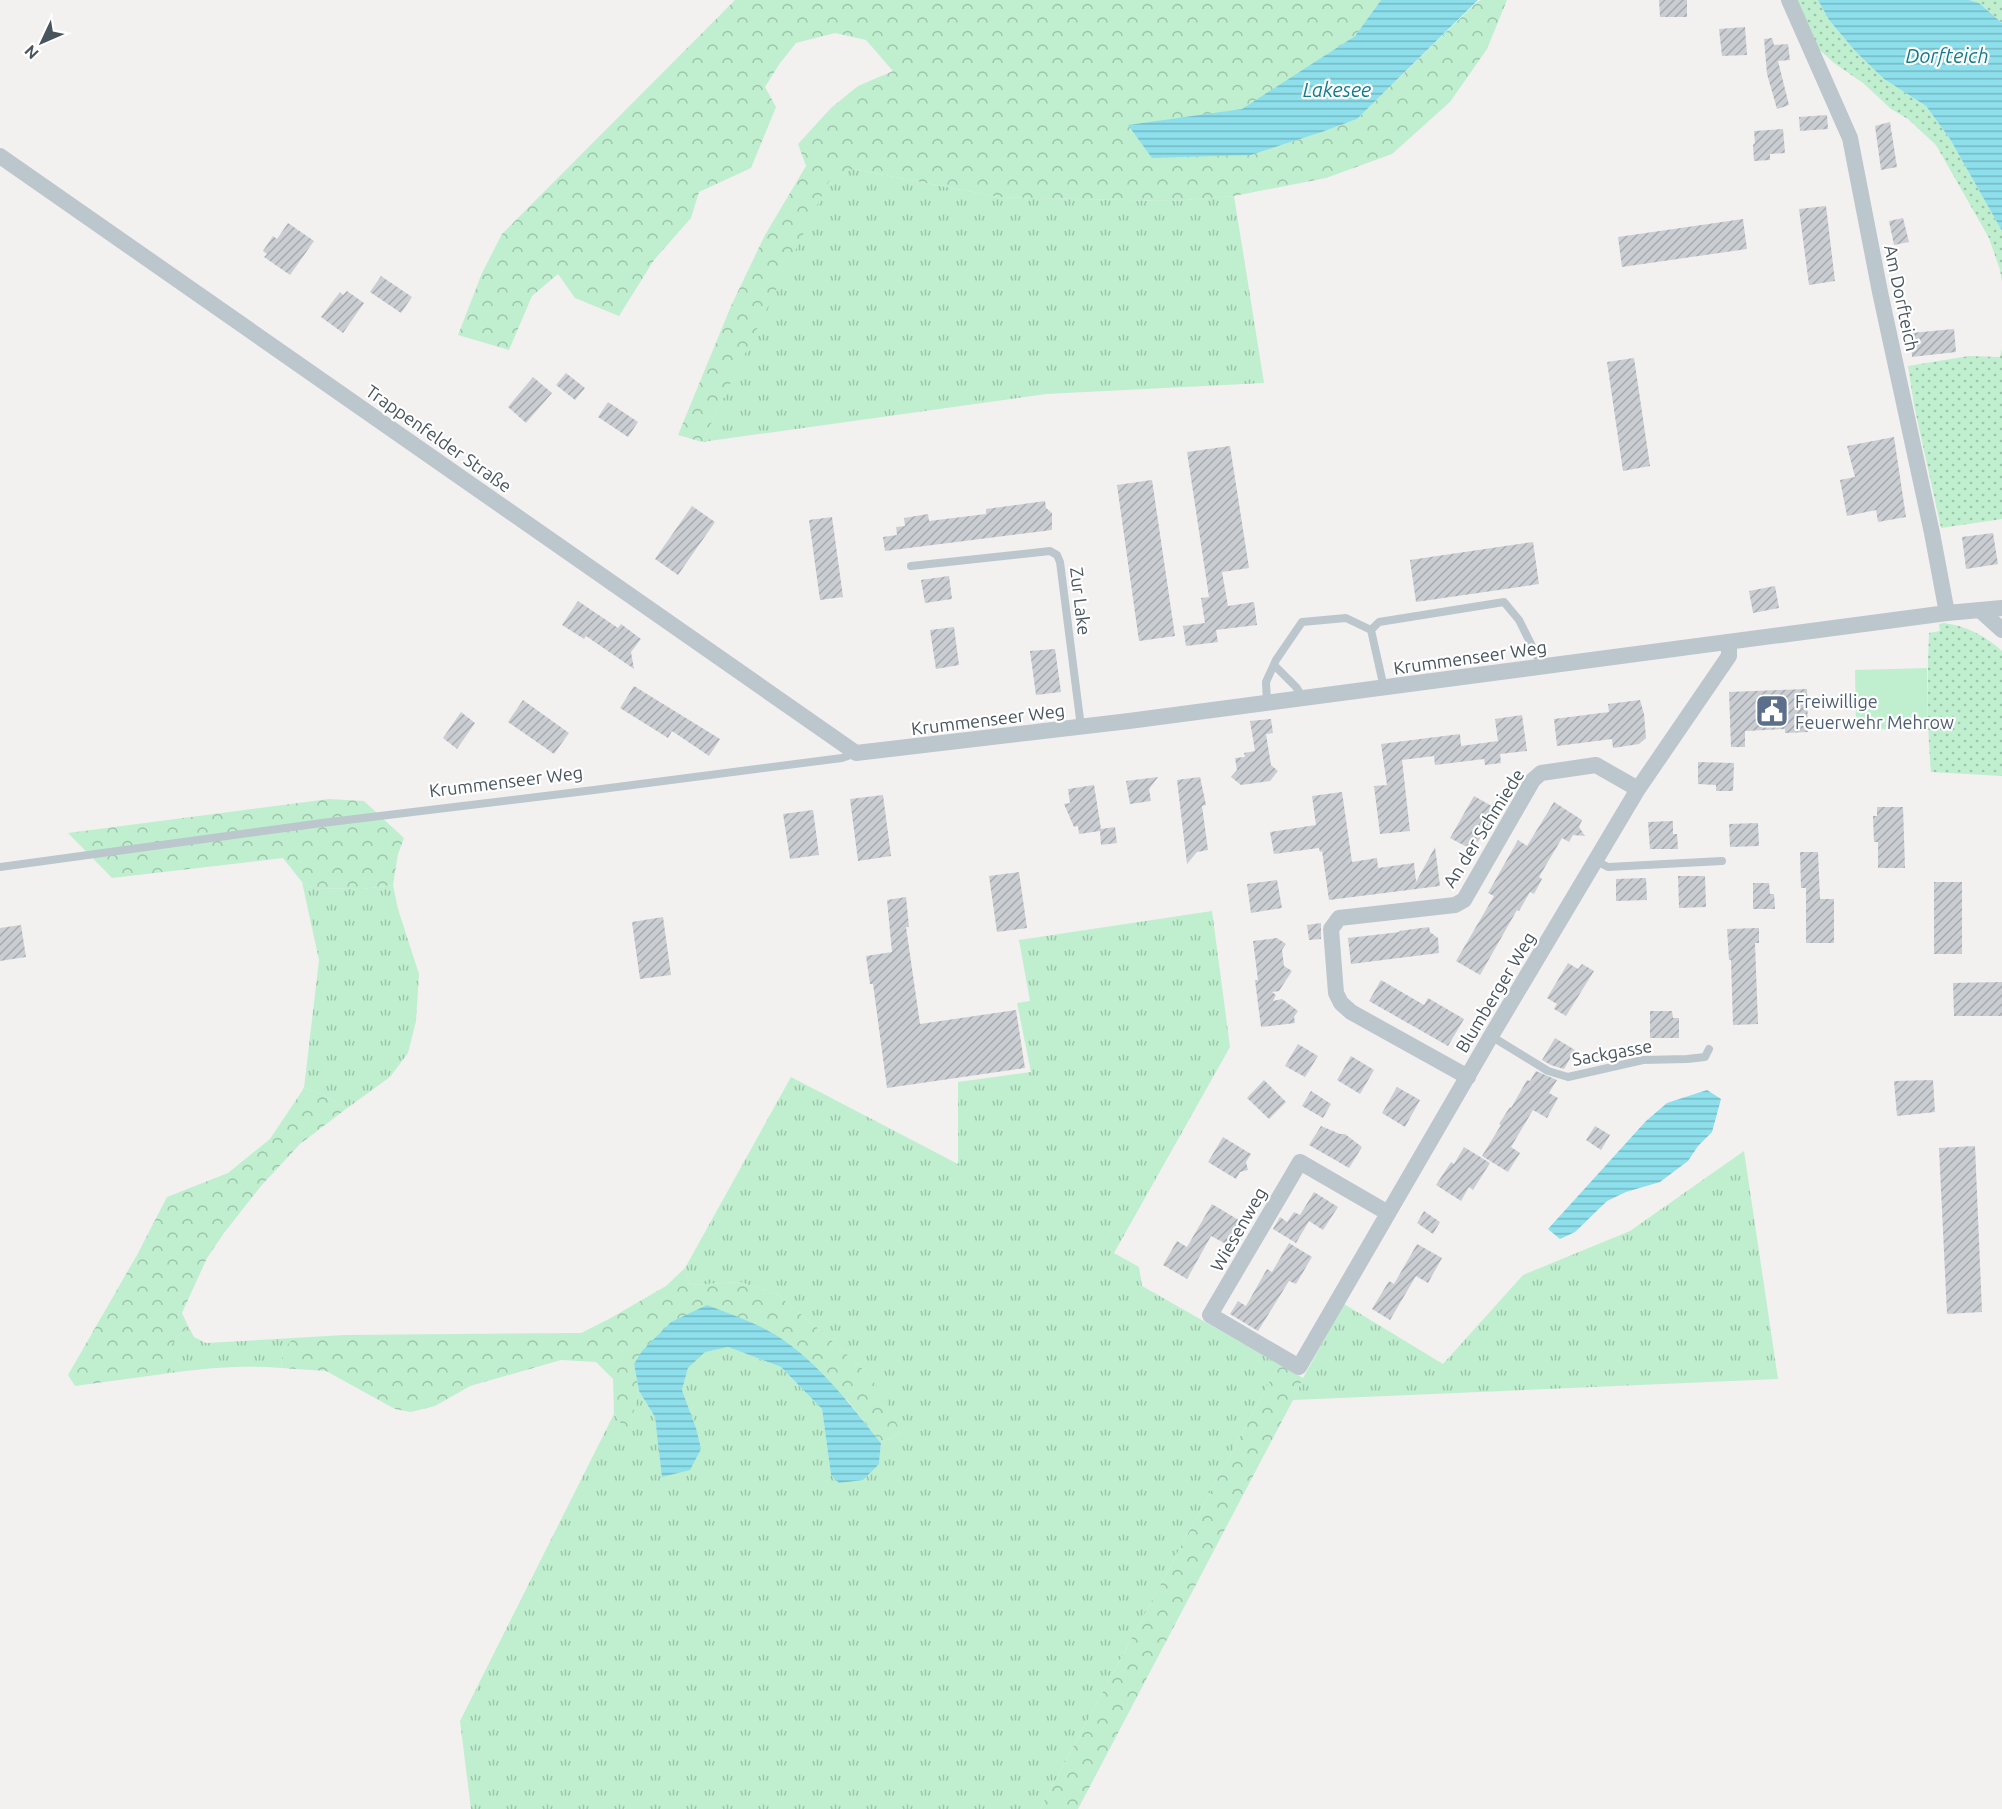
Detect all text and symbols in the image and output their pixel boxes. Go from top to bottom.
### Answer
north arrow [12,12,72,72]
text: N [21,42,42,63]
water label: Dorfteich [1905,44,1989,67]
water label: Lakesee [1303,78,1371,101]
street label: Am Dorfteich [1881,243,1923,353]
street label: Trappenfelder Straße [362,380,516,496]
street label: Zur Lake [1067,566,1095,636]
street label: Krummenseer Weg [1392,636,1548,678]
place label: Freiwillige Feuerwehr Mehrow [1795,691,1954,732]
public building icon: Freiwillige Feuerwehr Mehrow [1754,693,1790,729]
street label: Krummenseer Weg [910,700,1066,738]
street label: Krummenseer Weg [428,762,584,800]
street label: An der Schmiede [1439,765,1527,891]
street label: Blumberger Weg [1451,928,1539,1056]
street label: Sackgasse [1570,1035,1654,1069]
street label: Wiesenweg [1206,1183,1270,1275]

